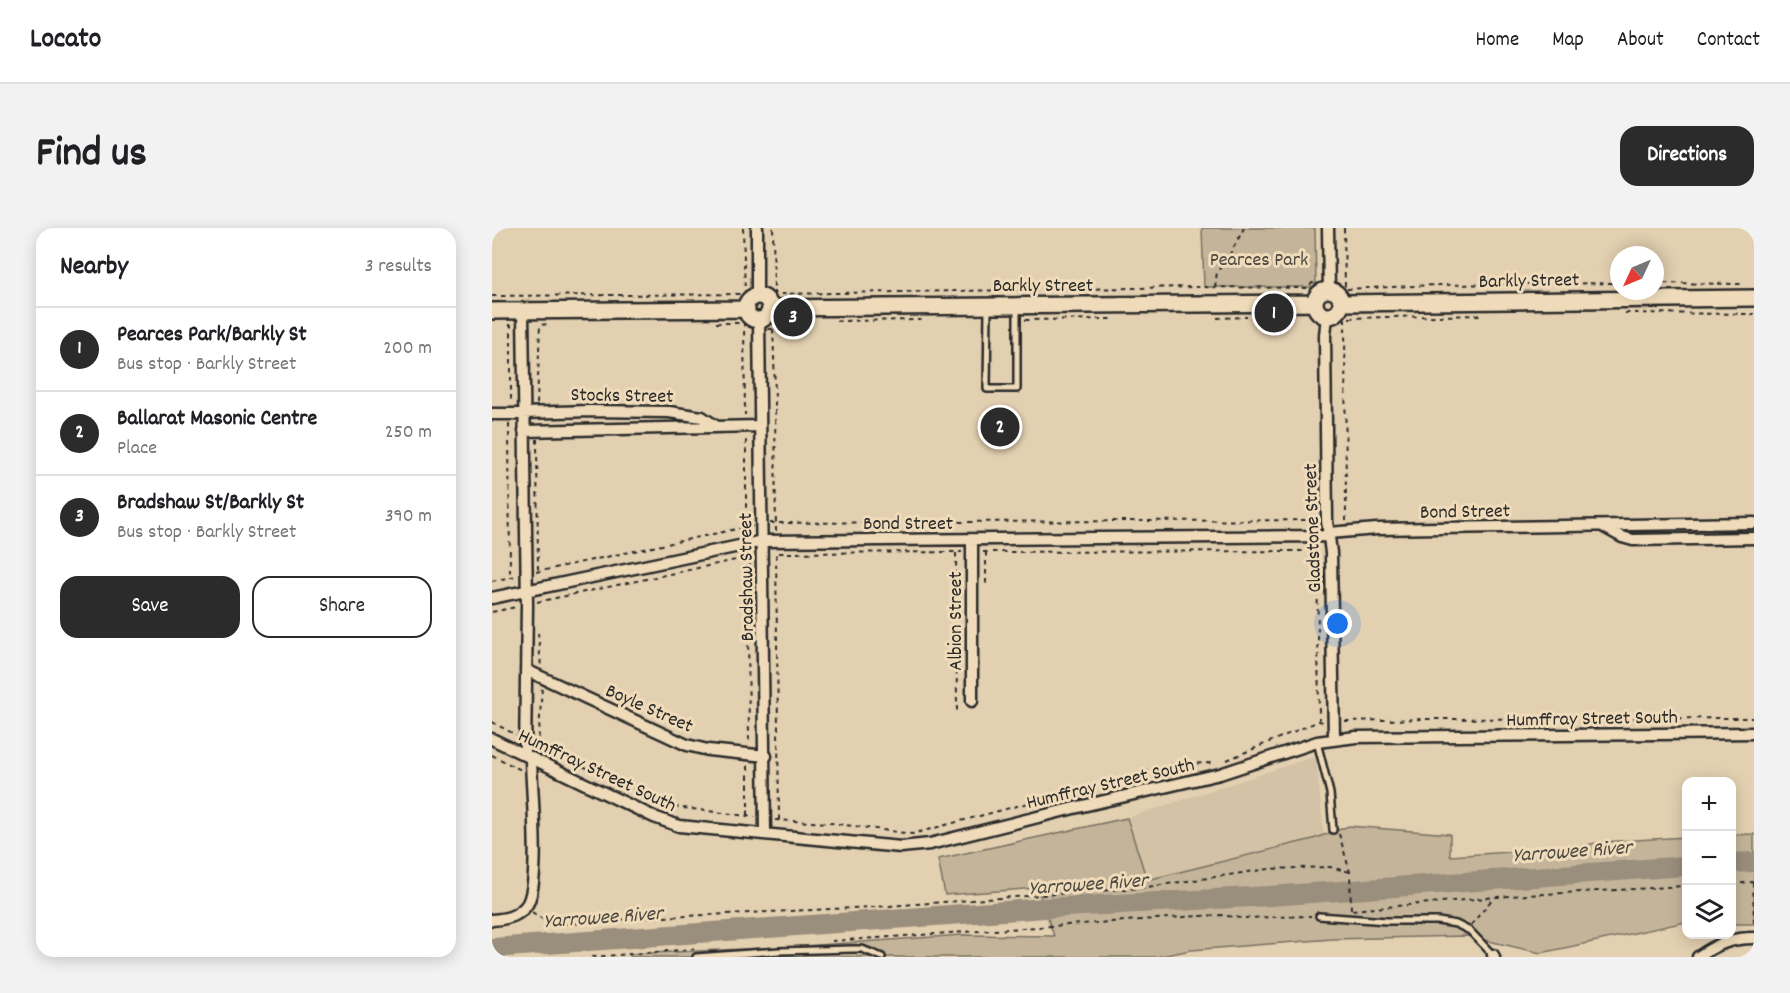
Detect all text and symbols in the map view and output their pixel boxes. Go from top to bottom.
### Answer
text: Locato [30,21,101,61]
text: Home [1475,26,1519,56]
text: Map [1552,26,1584,56]
text: About [1617,26,1664,56]
text: Contact [1697,26,1760,56]
text: Find us [36,126,147,186]
button: Directions [1620,126,1754,186]
north arrow [1610,246,1664,300]
park label: Pearces Park [1210,247,1308,275]
text: Nearby [60,249,128,286]
text: 3 results [365,253,432,281]
street label: Barkly Street [1479,267,1580,297]
street label: Barkly Street [993,273,1093,301]
pin: 1 [1254,290,1294,335]
pin: 3 [774,294,812,340]
text: Pearces Park/Barkly St [117,320,307,351]
text: 1 [77,335,82,363]
text: 200 m [383,335,432,363]
text: Bus stop · Barkly Street [117,351,296,379]
street label: Stocks Street [570,382,674,412]
text: Ballarat Masonic Centre [117,404,317,435]
pin: 2 [980,404,1020,450]
text: 2 [75,419,84,447]
text: 250 m [385,419,432,447]
text: Place [117,435,157,463]
street label: Gladstone Street [1298,463,1330,593]
text: Bradshaw St/Barkly St [117,488,304,519]
street label: Bond Street [1420,498,1510,528]
text: 3 [75,503,84,531]
text: 390 m [385,503,432,531]
street label: Bond Street [863,511,953,539]
street label: Bradshaw Street [733,512,763,642]
text: Bus stop · Barkly Street [117,519,296,547]
street label: Albion Street [943,571,971,671]
button: Save [60,576,240,638]
button: Share [252,576,432,638]
your location [1323,609,1352,638]
street label: Boyle Street [600,678,697,741]
street label: Humffray Street South [1506,705,1678,735]
street label: Humffray Street South [513,723,680,821]
street label: Humffray Street South [1024,752,1197,818]
map controls [1682,777,1736,939]
button: + [1682,777,1736,831]
button: − [1682,831,1736,885]
water label: Yarrowee River [1512,834,1635,872]
water label: Yarrowee River [1028,867,1151,905]
button: layers [1682,885,1736,939]
water label: Yarrowee River [543,900,666,938]

